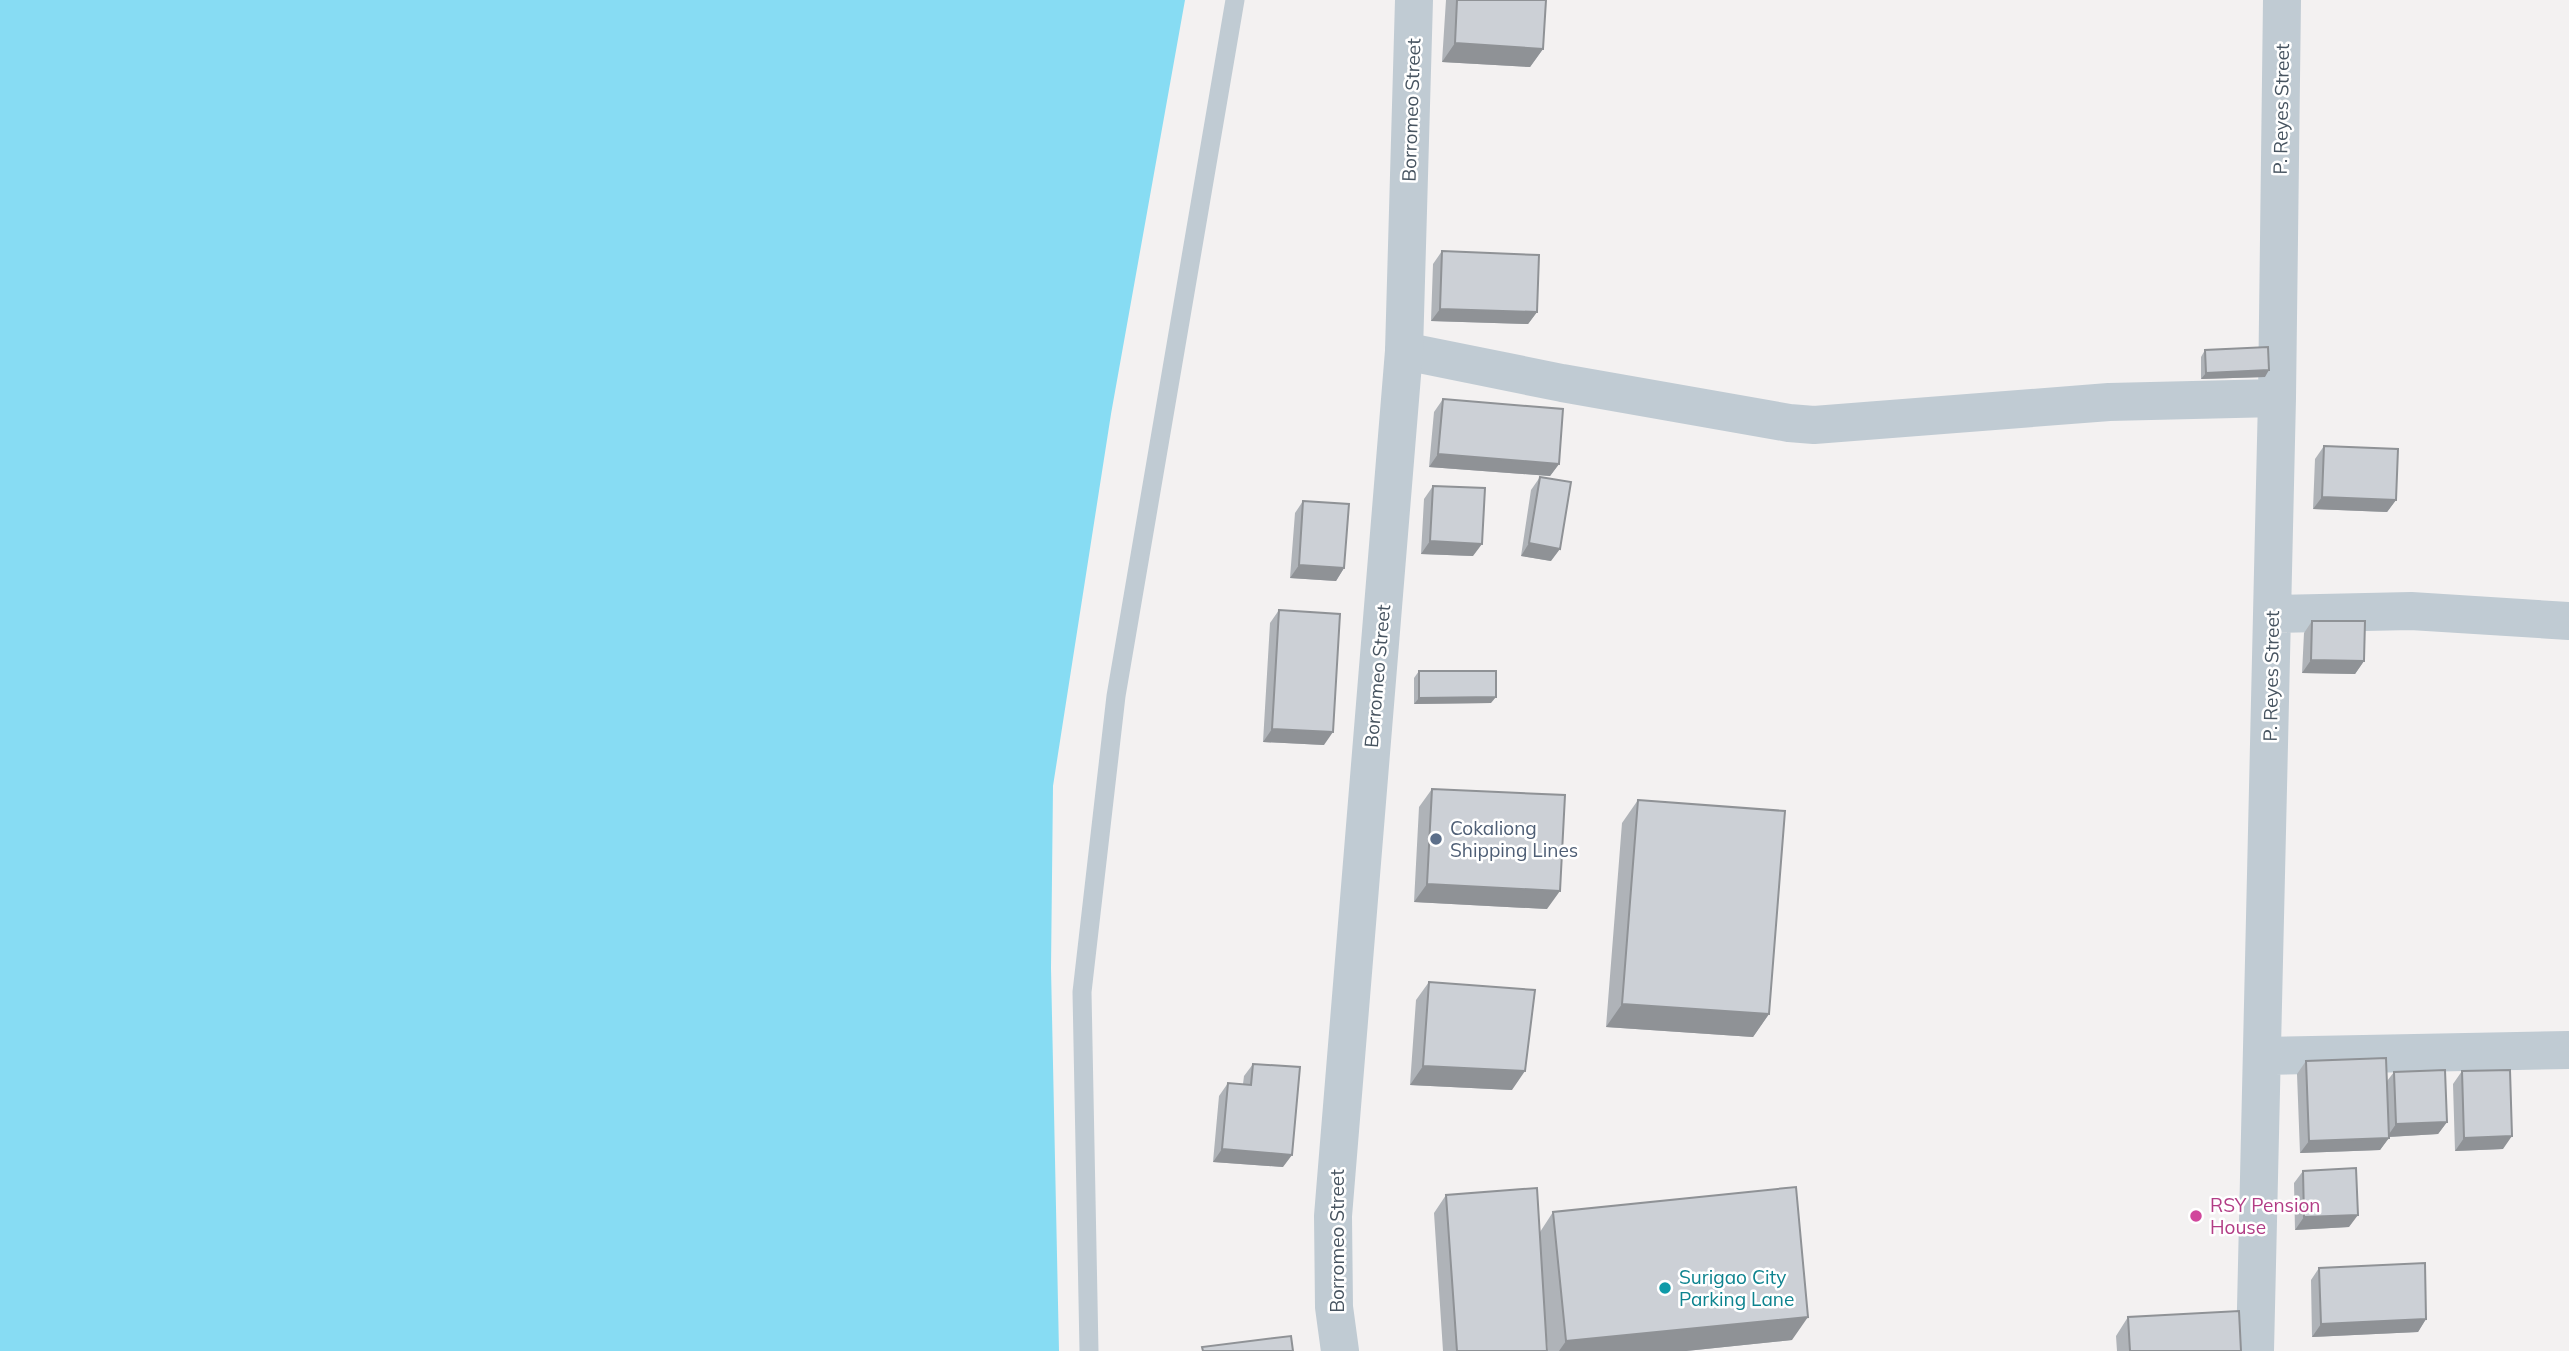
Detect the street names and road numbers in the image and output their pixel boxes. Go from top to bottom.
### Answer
street label: Borromeo Street [1397,37,1426,182]
street label: P. Reyes Street [2268,43,2294,175]
street label: Borromeo Street [1359,603,1395,749]
street label: P. Reyes Street [2258,610,2284,742]
street label: Borromeo Street [1325,1169,1349,1313]

